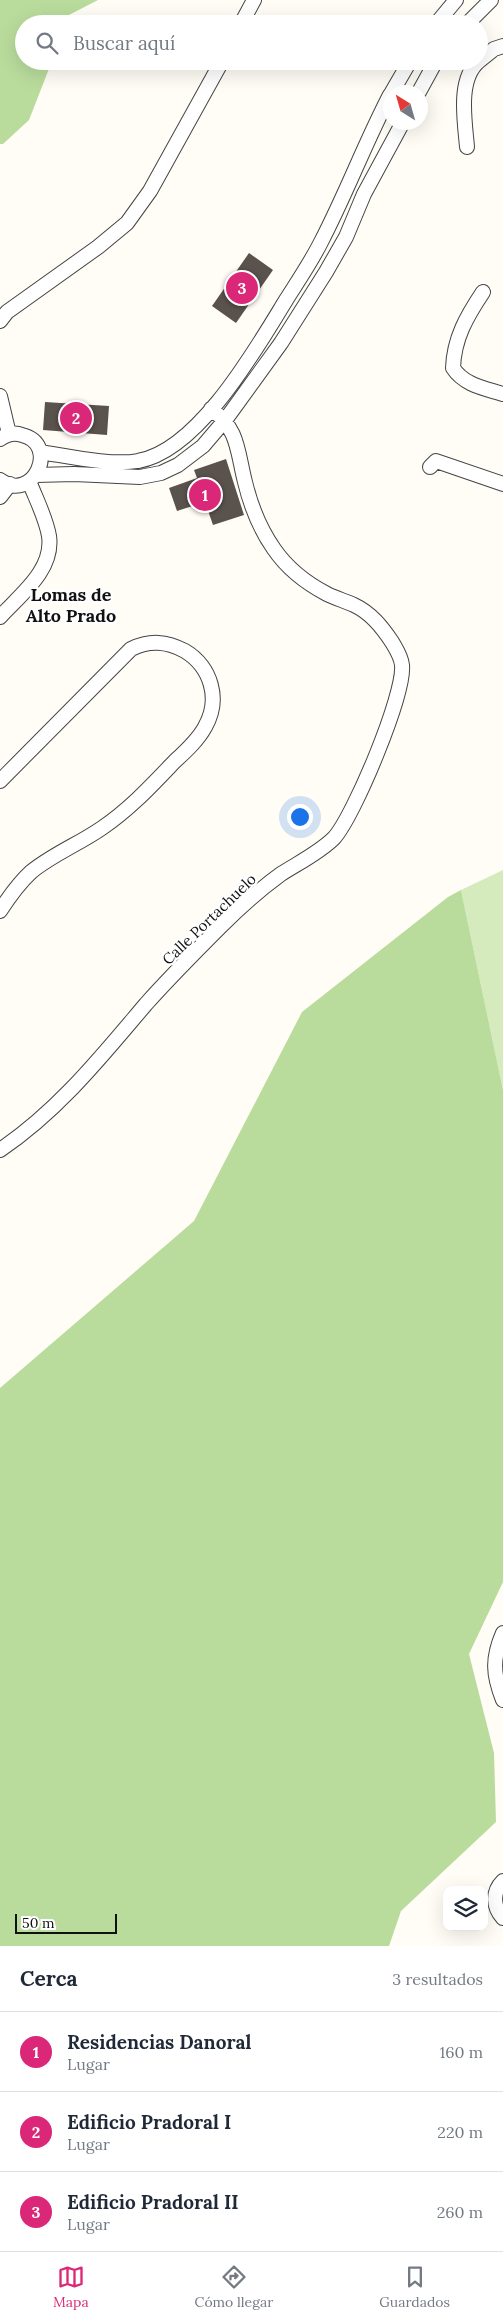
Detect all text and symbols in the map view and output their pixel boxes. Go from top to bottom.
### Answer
search box [15,15,488,70]
icon: search [33,29,61,57]
text: Buscar aquí [73,31,175,55]
north arrow [383,85,428,130]
pin: 3 [226,269,258,307]
pin: 2 [60,399,92,437]
pin: 1 [189,476,221,514]
district label: Lomas de Alto Prado [26,583,116,627]
your location [287,804,313,830]
street label: Calle Portachuelo [158,869,260,969]
map controls [443,1886,488,1931]
button: layers [443,1886,488,1931]
scale bar [15,1911,118,1934]
text: 50 m [22,1914,55,1932]
text: Cerca [20,1965,78,1992]
text: 3 resultados [392,1969,483,1989]
text: Residencias Danoral [67,2030,251,2054]
text: 1 [33,2042,39,2062]
text: 160 m [439,2042,483,2062]
text: Lugar [67,2054,110,2074]
text: Edificio Pradoral I [67,2110,231,2134]
text: 2 [32,2122,40,2142]
text: 220 m [437,2122,483,2142]
text: Lugar [67,2134,110,2154]
text: Edificio Pradoral II [67,2190,239,2214]
text: 3 [32,2202,40,2222]
text: 260 m [437,2202,483,2222]
text: Lugar [67,2214,110,2234]
tab: Mapa [53,2263,89,2311]
tab: Cómo llegar [195,2263,273,2311]
tab: Guardados [379,2263,450,2311]

